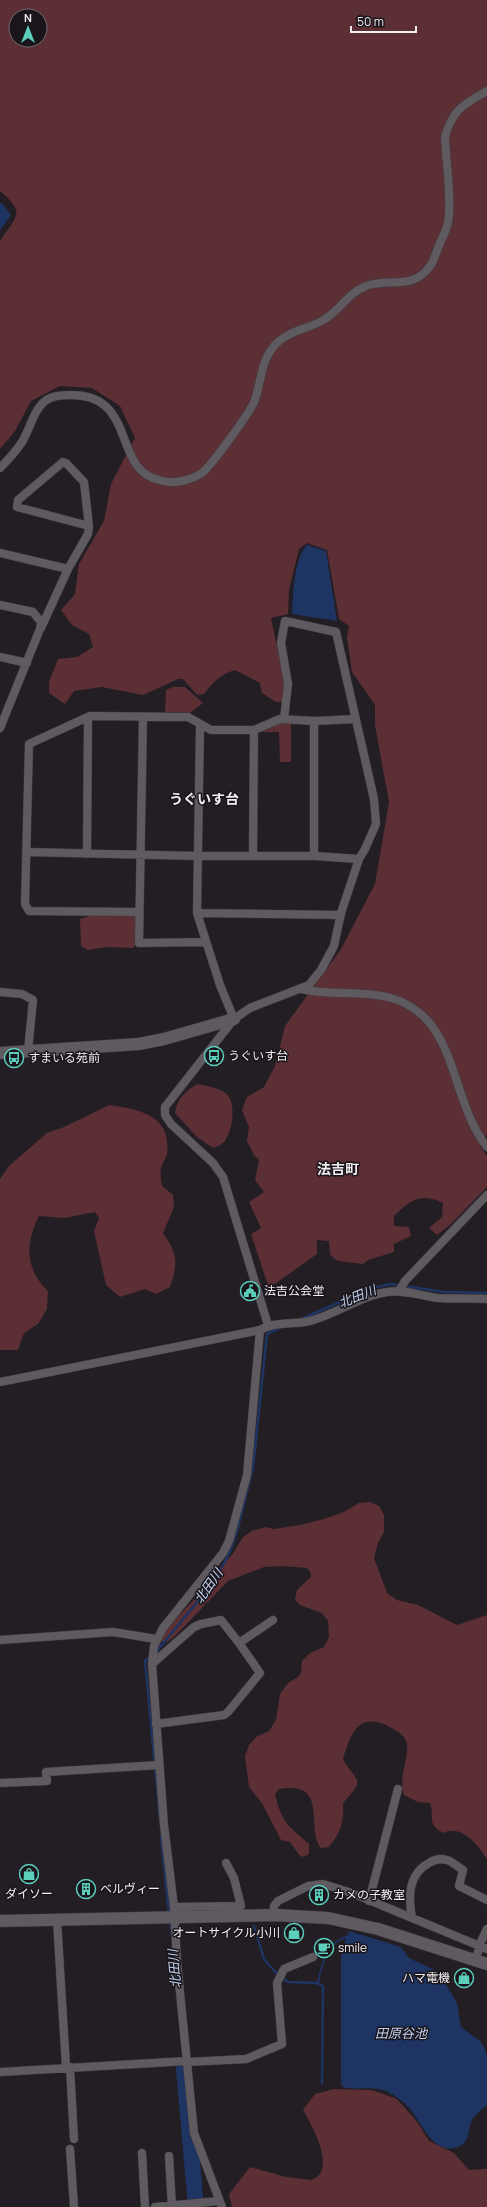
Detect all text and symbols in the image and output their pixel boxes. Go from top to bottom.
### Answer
north arrow [8,8,48,48]
scale bar [351,8,416,34]
text: N [24,10,32,25]
text: 50 m [357,13,384,30]
district label: うぐいす台 [169,789,239,808]
bus stop icon: うぐいす台 [203,1045,225,1067]
bus stop icon: すまいる苑前 [3,1047,25,1069]
place label: うぐいす台 [228,1047,288,1064]
place label: すまいる苑前 [28,1049,100,1066]
district label: 法吉町 [317,1159,359,1178]
public building icon: 法吉公会堂 [239,1280,261,1302]
water label: 北田川 [336,1280,380,1312]
place label: 法吉公会堂 [264,1282,324,1299]
water label: 北田川 [189,1563,228,1607]
shop icon: ダイソー [18,1863,40,1885]
building icon: ベルヴィー [75,1878,97,1900]
place label: ベルヴィー [100,1880,160,1897]
building icon: カメの子教室 [308,1884,330,1906]
place label: ダイソー [5,1885,53,1902]
place label: カメの子教室 [333,1886,405,1903]
shop icon: オートサイクル小川 [283,1922,305,1944]
place label: オートサイクル小川 [173,1924,280,1941]
cafe icon: smile [313,1937,335,1959]
place label: smile [338,1939,367,1956]
water label: 北田川 [163,1947,185,1989]
shop icon: ハマ電機 [453,1967,475,1989]
place label: ハマ電機 [402,1969,450,1986]
water label: 田原谷池 [375,2024,429,2042]

